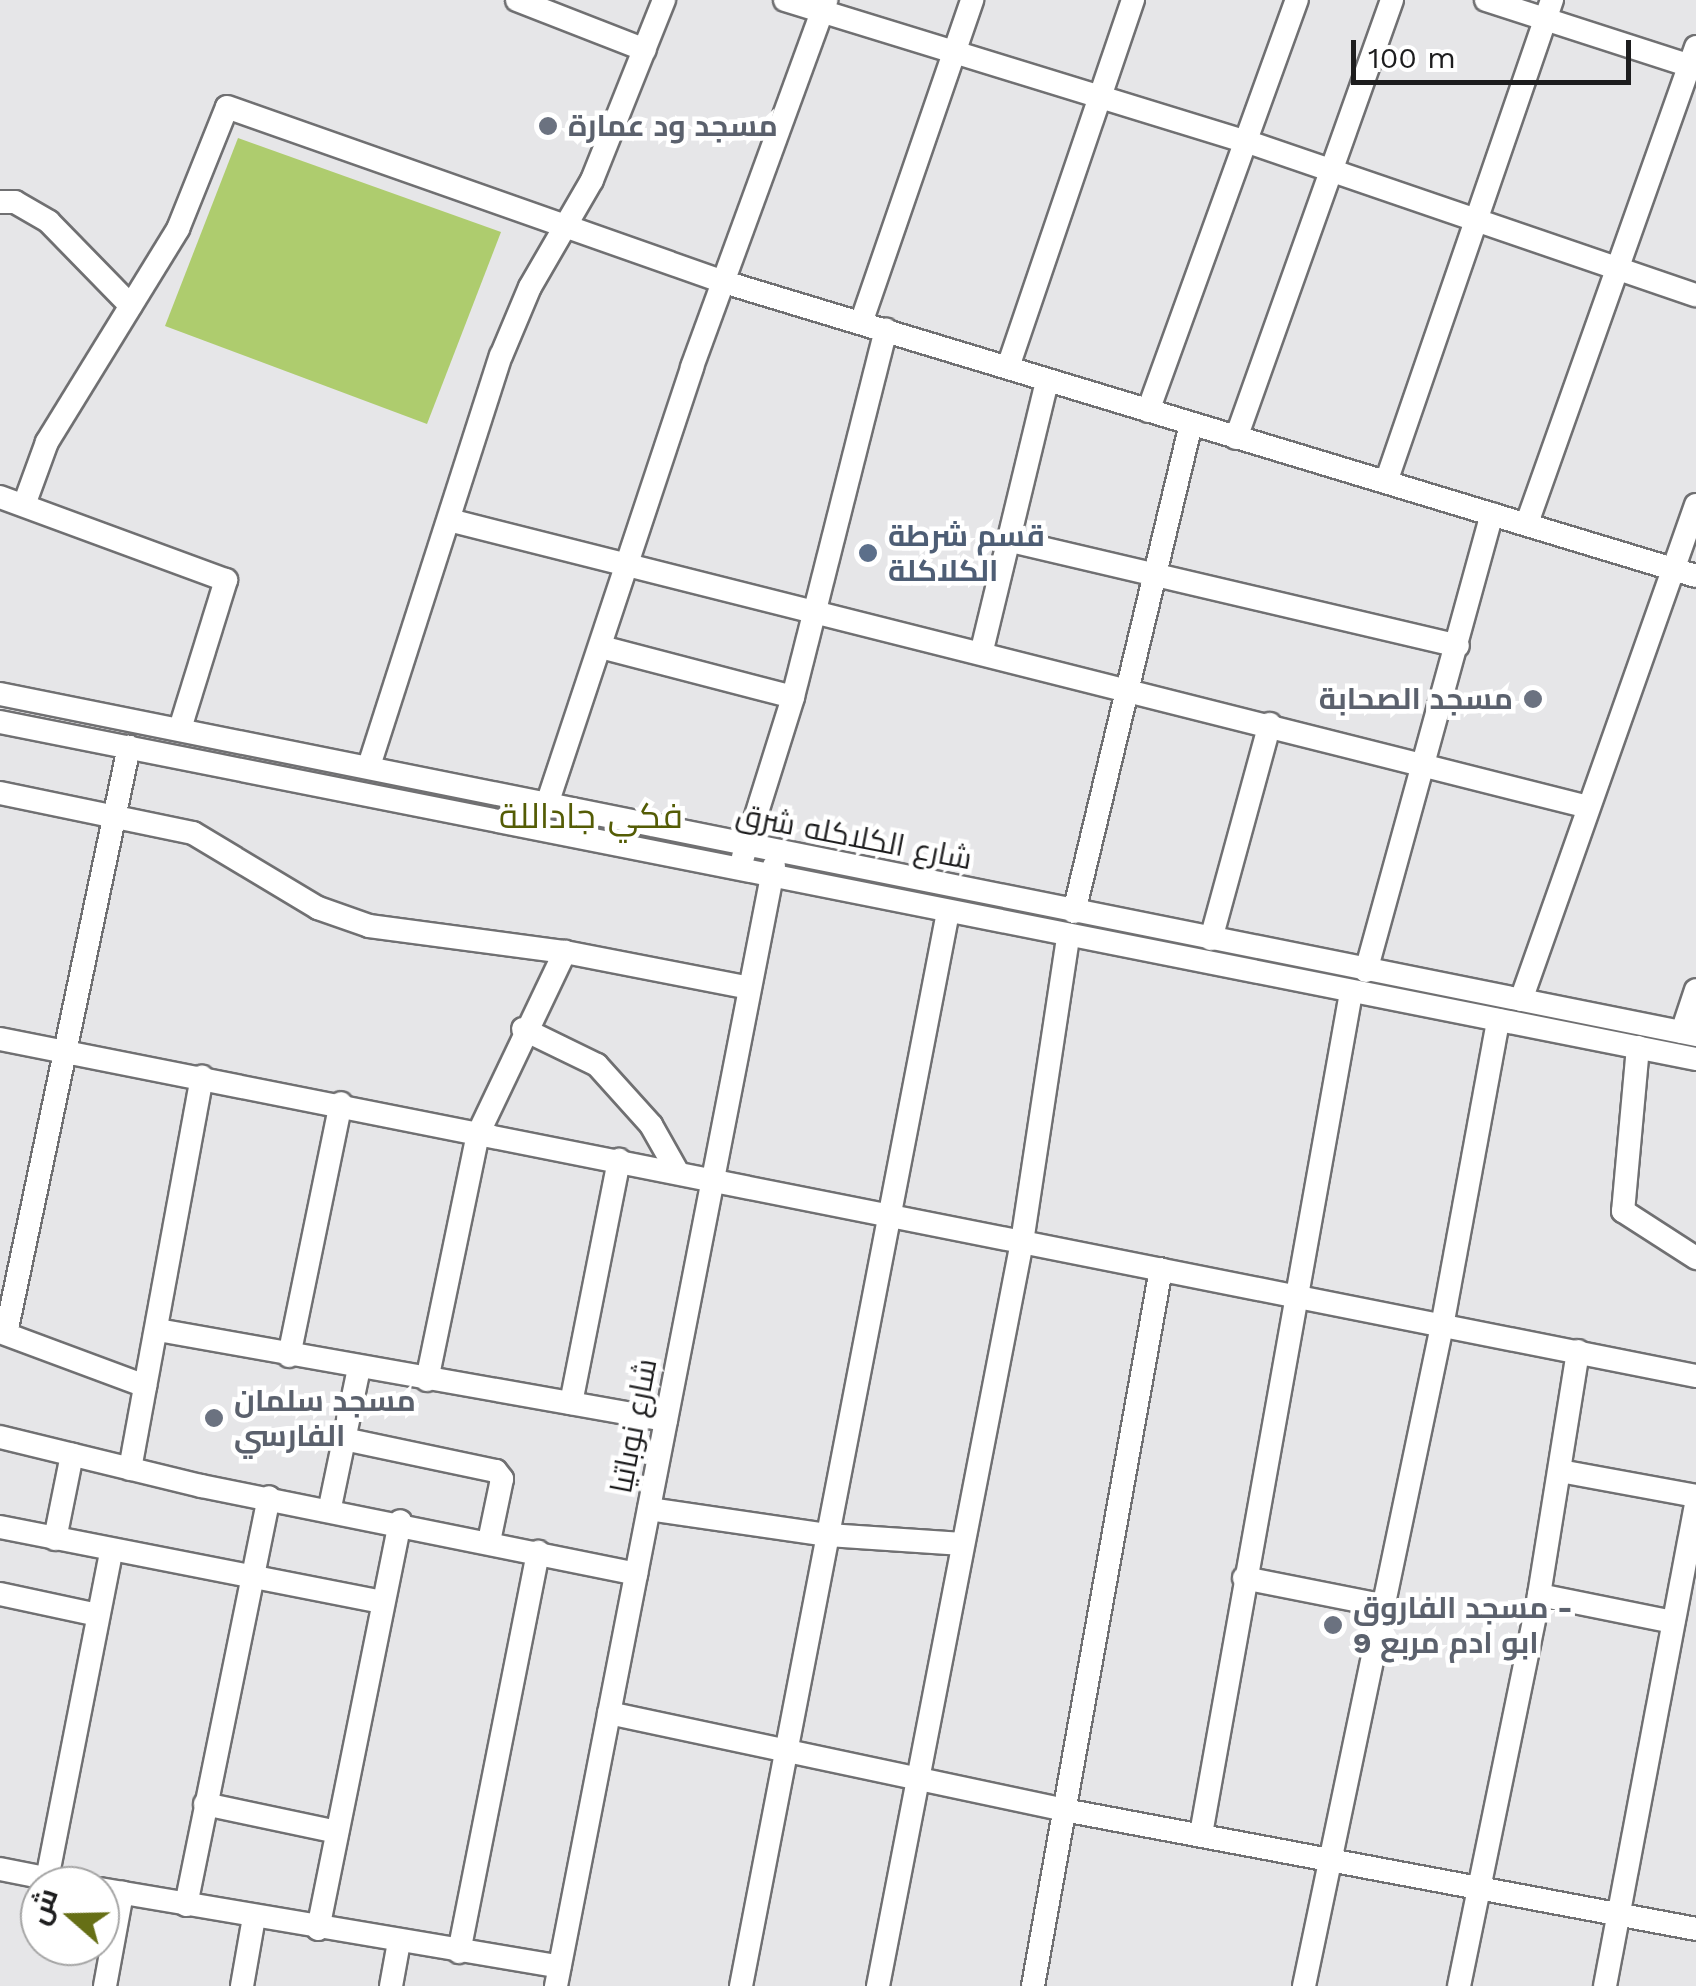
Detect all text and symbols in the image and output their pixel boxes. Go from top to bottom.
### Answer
scale bar [1356,20,1636,82]
text: 100 m [1368,40,1456,75]
place label: مسجد ود عمارة [568,108,778,144]
marker: مسجد ود عمارة [537,115,559,137]
place label: قسم شرطة الكلاكلة [888,518,1045,588]
marker: قسم شرطة الكلاكلة [857,542,879,564]
place label: مسجد الصحابة [1319,681,1513,717]
marker: مسجد الصحابة [1522,688,1544,710]
district label: فكي جاداللة [499,795,683,837]
street label: شارع الكلاكله شرق [733,797,975,877]
street label: شارع نوباتيا [603,1356,665,1496]
place label: مسجد سلمان الفارسي [234,1383,416,1454]
marker: مسجد سلمان الفارسي [203,1407,225,1429]
place label: مسجد الفاروق - ابو ادم مربع 9 [1353,1590,1573,1660]
marker: مسجد الفاروق - ابو ادم مربع 9 [1322,1614,1344,1636]
north arrow [20,1866,120,1966]
text: ش [22,1884,65,1929]

